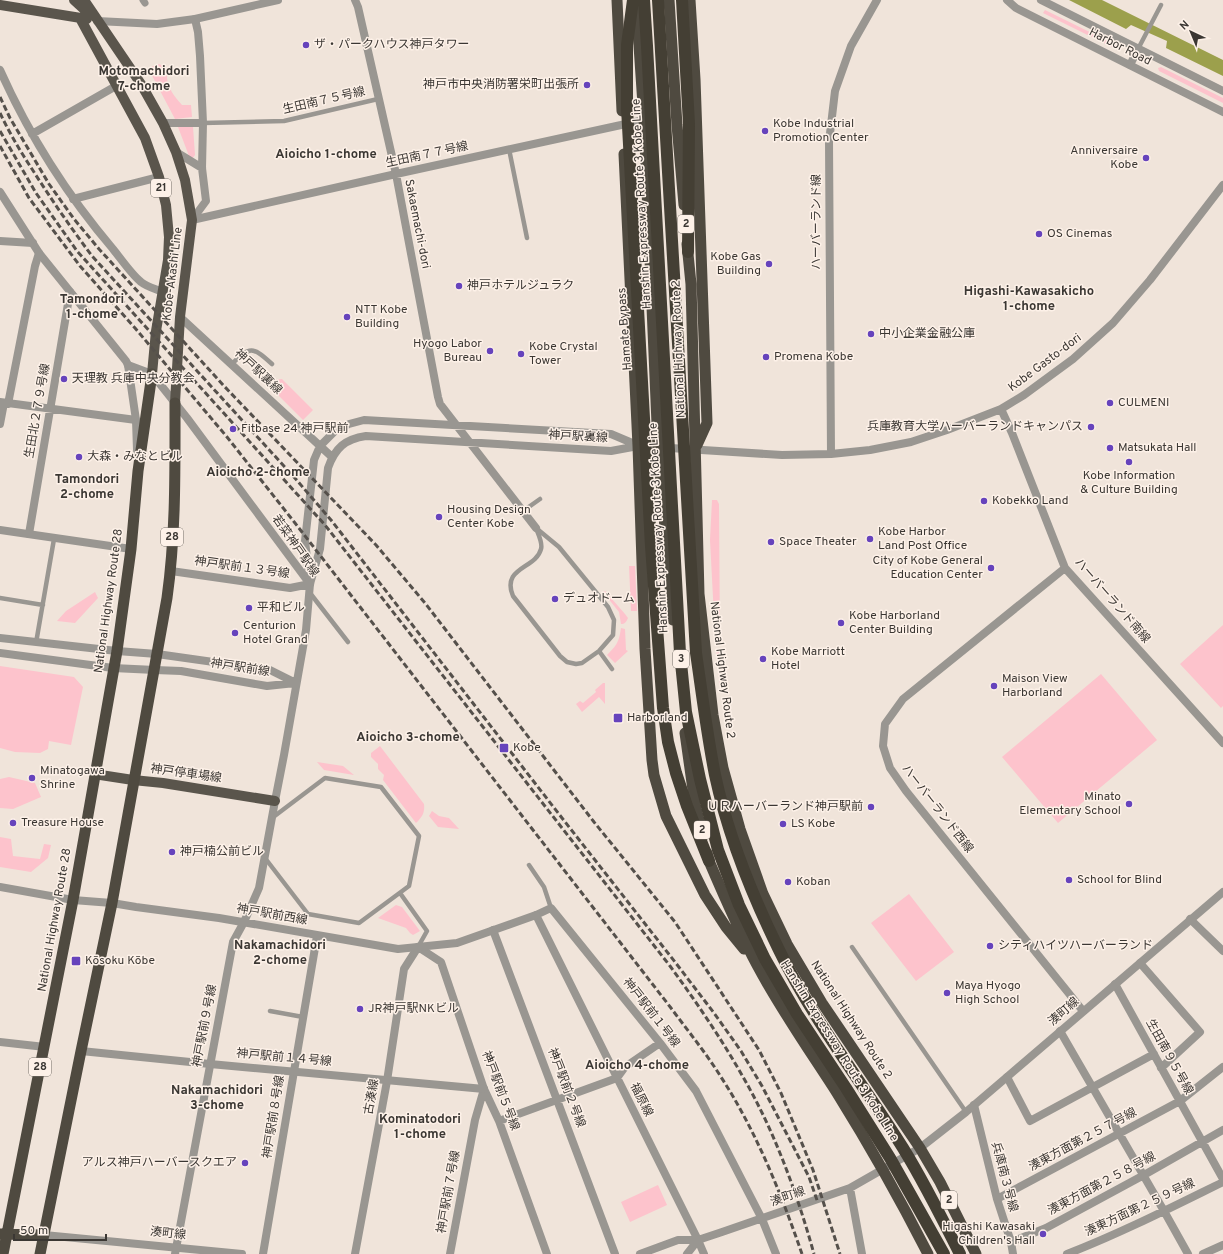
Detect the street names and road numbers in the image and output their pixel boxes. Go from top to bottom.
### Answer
street label: Harbor Road [1086,24,1154,70]
street label: 生田南７５号線 [281,84,367,118]
street label: Hanshin Expressway Route 3 Kobe Line [628,98,656,310]
street label: 生田南７７号線 [384,138,470,172]
street label: ハーバーランド線 [809,174,825,270]
street label: Sakaemachi-dori [400,178,434,270]
road number: 21 [151,179,171,197]
road number: 2 [678,215,694,233]
street label: Kobe-Akashi Line [159,226,187,322]
street label: National Highway Route 2 [669,280,689,418]
street label: Hamate Bypass [614,287,636,371]
street label: Kobe Gasto-dori [1005,330,1085,396]
street label: 神戸駅裏線 [231,346,285,398]
street label: 生田北２７９号線 [22,362,54,460]
street label: Hanshin Expressway Route 3 Kobe Line [645,422,673,634]
street label: 神戸駅裏線 [548,427,608,447]
street label: 若菜神戸駅線 [268,512,322,580]
street label: National Highway Route 28 [91,528,127,674]
road number: 28 [161,528,183,546]
street label: 神戸駅前１３号線 [193,553,291,583]
street label: ハーバーランド南線 [1071,555,1153,647]
street label: National Highway Route 2 [706,600,738,740]
road number: 3 [673,650,689,668]
street label: 神戸駅前線 [209,655,271,681]
street label: 神戸停車場線 [149,761,223,787]
street label: ハーバーランド西線 [897,762,977,856]
road number: 2 [694,821,710,839]
street label: National Highway Route 28 [34,847,76,993]
street label: 神戸駅前西線 [235,901,309,929]
street label: Hanshin Expressway Route 3 Kobe Line [776,957,902,1145]
street label: National Highway Route 2 [807,958,895,1082]
street label: 神戸駅前１号線 [619,975,683,1051]
street label: 神戸駅前９号線 [189,983,221,1069]
street label: 湊町線 [1045,994,1083,1030]
street label: 生田南９５号線 [1142,1016,1196,1098]
street label: 神戸駅前１４号線 [235,1046,333,1070]
street label: 神戸駅前２号線 [543,1046,589,1130]
street label: 神戸駅前５号線 [477,1049,523,1133]
road number: 28 [29,1058,51,1076]
street label: 神戸駅前８号線 [260,1074,288,1160]
street label: 古湊線 [361,1078,383,1116]
street label: 福原線 [626,1080,656,1120]
street label: 湊東方面第２５７号線 [1026,1105,1140,1175]
street label: 兵庫南３号線 [987,1140,1021,1214]
street label: 神戸駅前７号線 [434,1149,464,1235]
street label: 湊東方面第２５８号線 [1045,1149,1159,1219]
street label: 湊東方面第２５９号線 [1082,1175,1198,1241]
street label: 湊町線 [768,1183,808,1211]
road number: 2 [941,1191,957,1209]
street label: 湊町線 [149,1224,187,1244]

